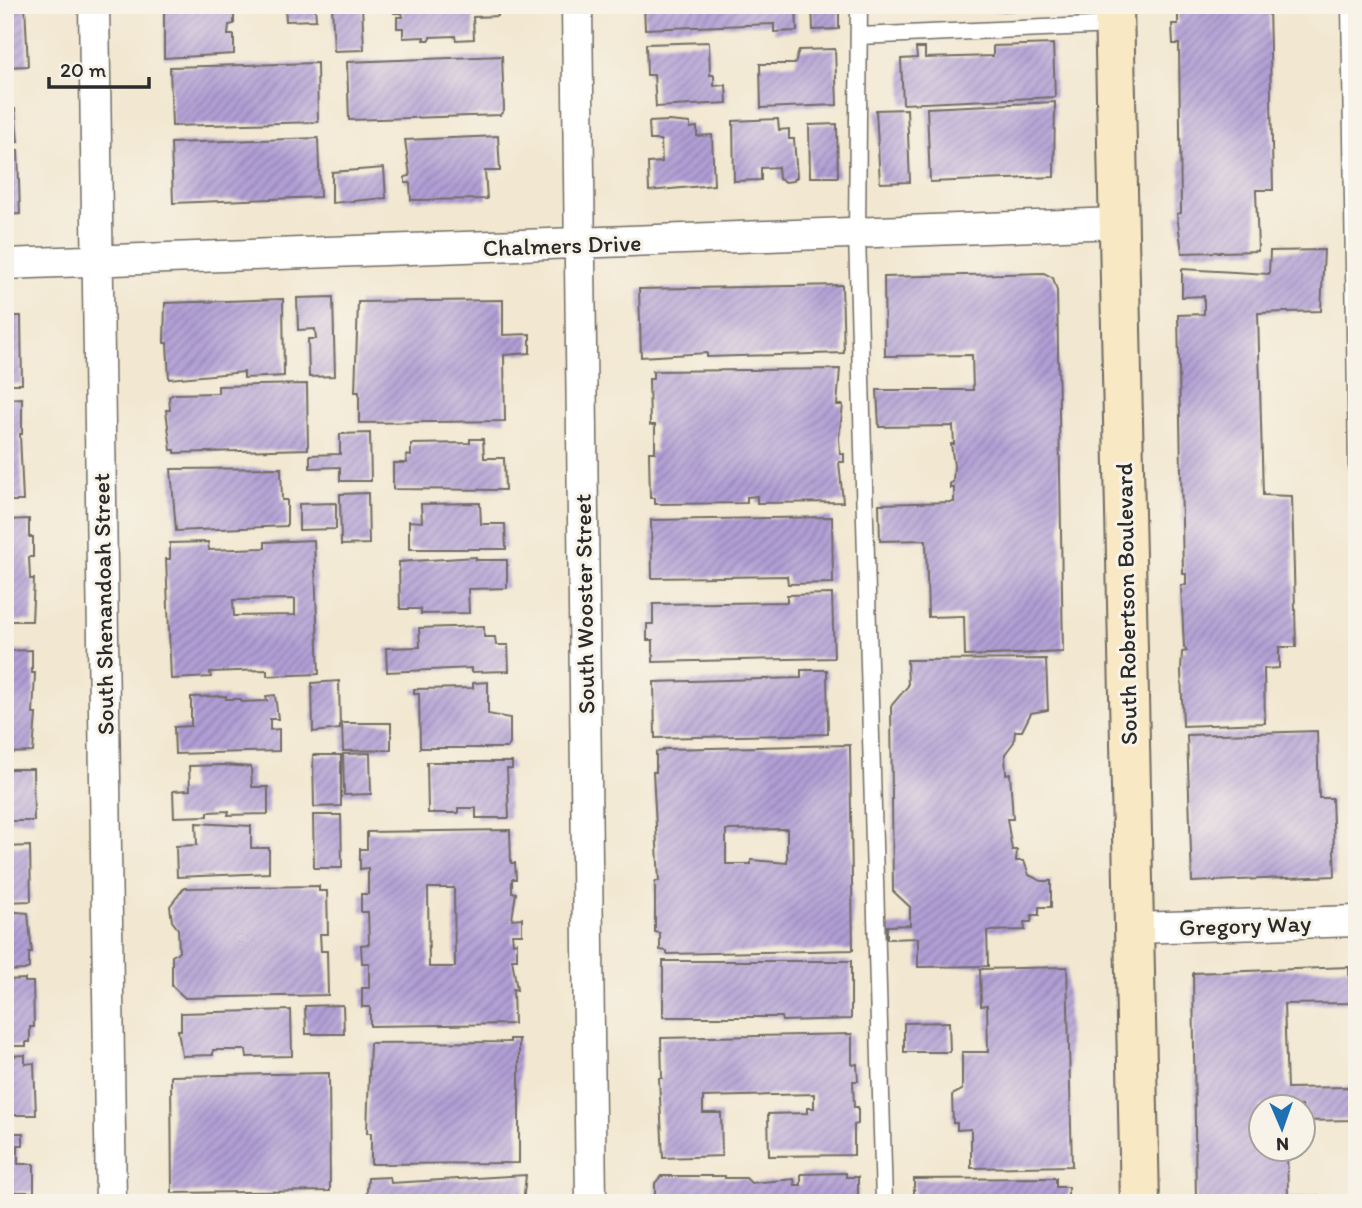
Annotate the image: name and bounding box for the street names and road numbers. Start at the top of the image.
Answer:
street label: Chalmers Drive [482,228,642,262]
street label: South Robertson Boulevard [1109,463,1143,745]
street label: South Shenandoah Street [86,473,120,735]
street label: South Wooster Street [568,494,600,714]
street label: Gregory Way [1178,908,1312,942]

